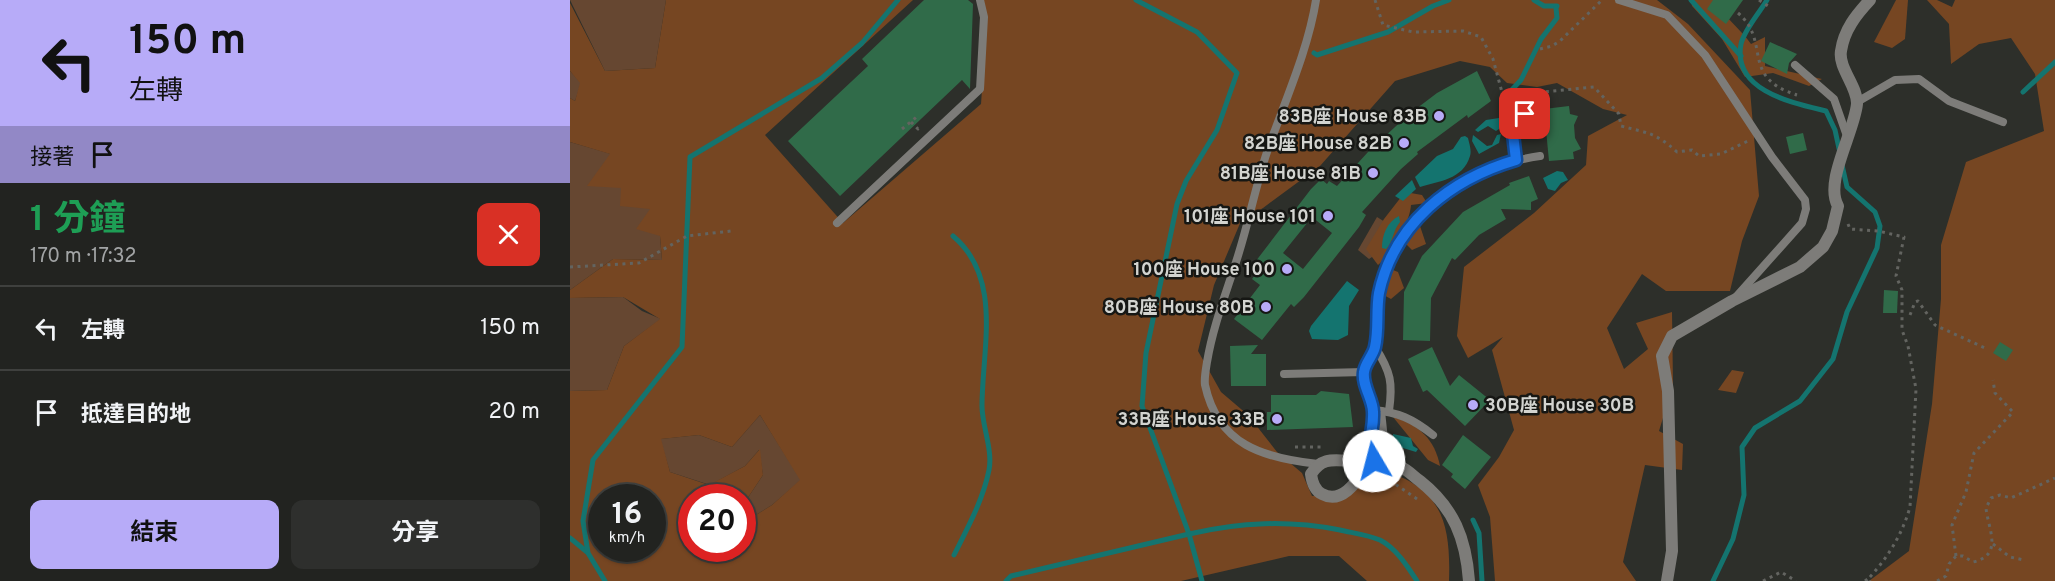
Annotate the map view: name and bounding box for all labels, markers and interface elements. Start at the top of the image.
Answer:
text: 150 m [129,16,246,69]
icon: left [30,24,108,102]
text: 左轉 [129,75,183,109]
pin [1499,88,1550,139]
icon: arrive [1508,97,1541,130]
place label: 83B座 House 83B [1279,106,1427,129]
marker: 83B座 House 83B [1432,109,1446,123]
place label: 82B座 House 82B [1244,133,1392,156]
marker: 82B座 House 82B [1397,136,1411,150]
icon: arrive [86,138,119,171]
text: 接著 [30,145,74,172]
place label: 81B座 House 81B [1220,163,1361,186]
marker: 81B座 House 81B [1366,166,1380,180]
text: 1 分鐘 [30,198,125,244]
button: close [477,203,540,266]
place label: 101座 House 101 [1184,206,1316,229]
marker: 101座 House 101 [1321,209,1335,223]
text: 170 m · 17:32 [30,244,137,270]
place label: 100座 House 100 [1134,259,1275,282]
marker: 100座 House 100 [1280,262,1294,276]
place label: 80B座 House 80B [1104,297,1254,320]
marker: 80B座 House 80B [1259,300,1273,314]
icon: left [30,312,63,345]
text: 150 m [480,315,540,342]
text: 左轉 [81,318,125,345]
place label: 30B座 House 30B [1485,395,1634,418]
icon: arrive [30,396,63,429]
marker: 30B座 House 30B [1466,398,1480,412]
text: 20 m [489,399,540,426]
text: 抵達目的地 [81,402,191,429]
place label: 33B座 House 33B [1118,409,1265,432]
marker: 33B座 House 33B [1270,412,1284,426]
position arrow [1342,429,1406,493]
speed limit sign: 20 [678,484,756,562]
text: 16 [612,497,642,534]
button: 結束 [30,500,279,569]
button: 分享 [291,500,540,569]
text: km/h [609,529,645,548]

